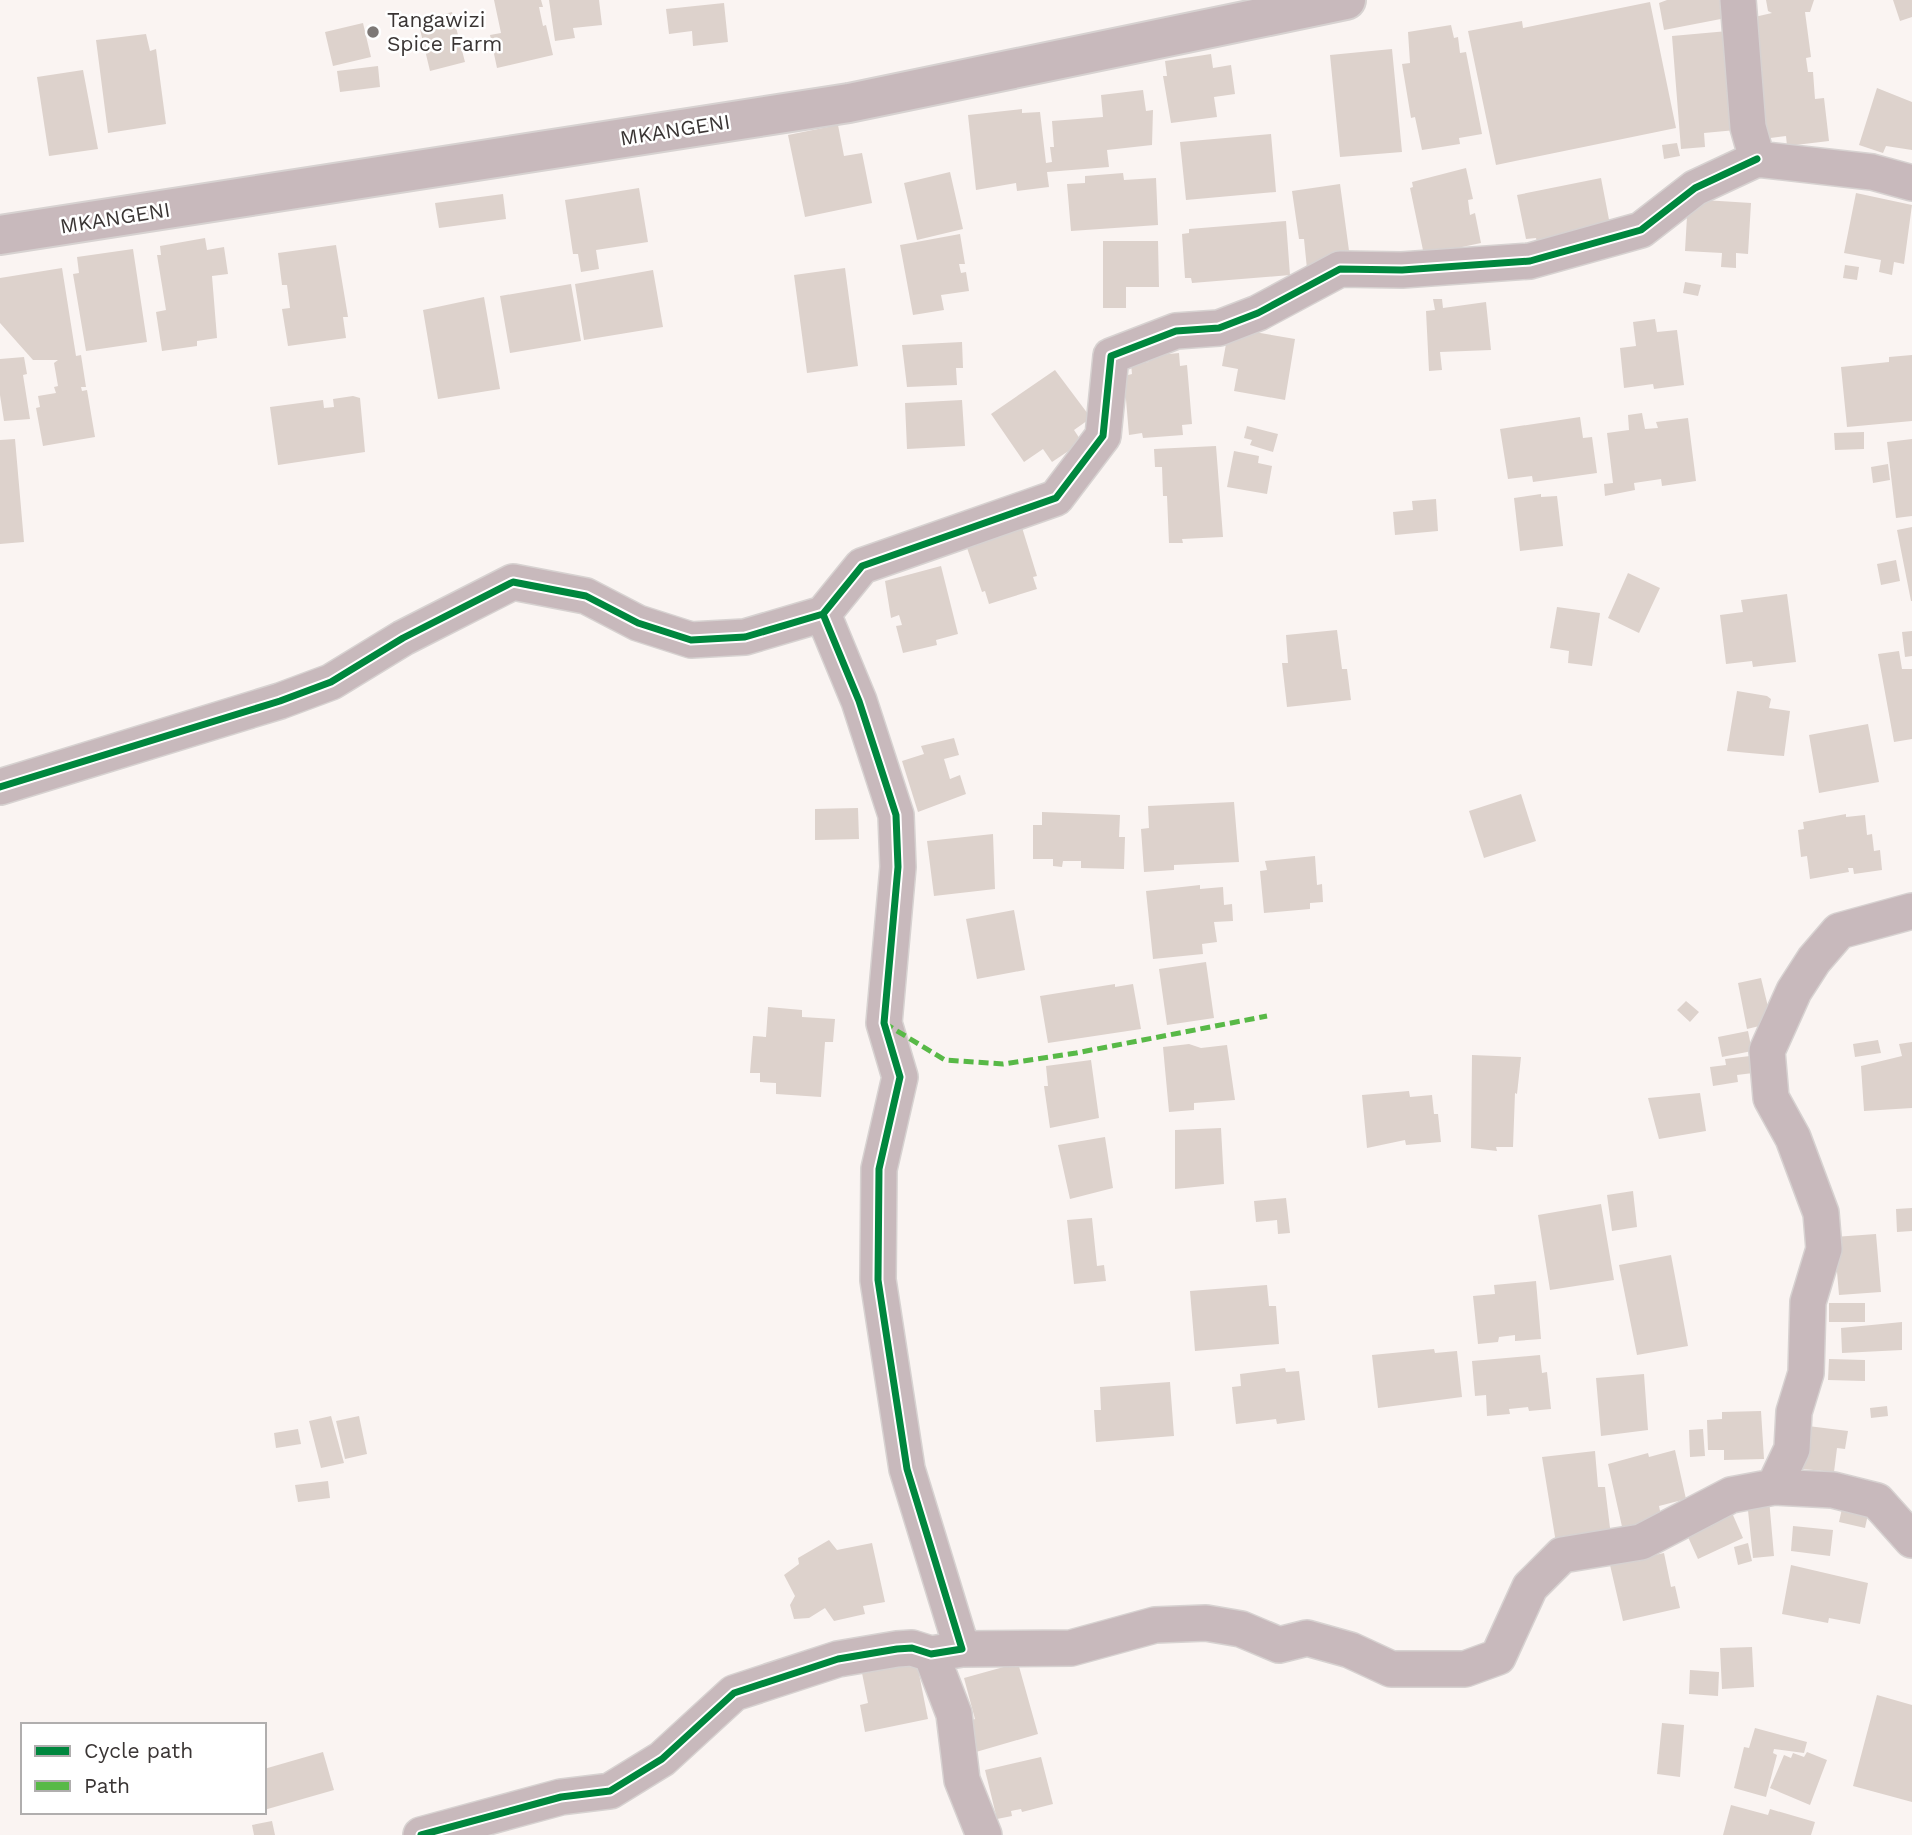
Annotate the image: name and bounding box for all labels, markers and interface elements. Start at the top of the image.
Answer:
place label: Tangawizi Spice Farm [387,7,502,56]
marker: Tangawizi Spice Farm [365,24,381,40]
street label: MKANGENI [618,108,732,151]
street label: MKANGENI [58,196,172,239]
legend [21,1723,266,1814]
text: Cycle path [84,1738,193,1763]
text: Path [84,1773,130,1798]

